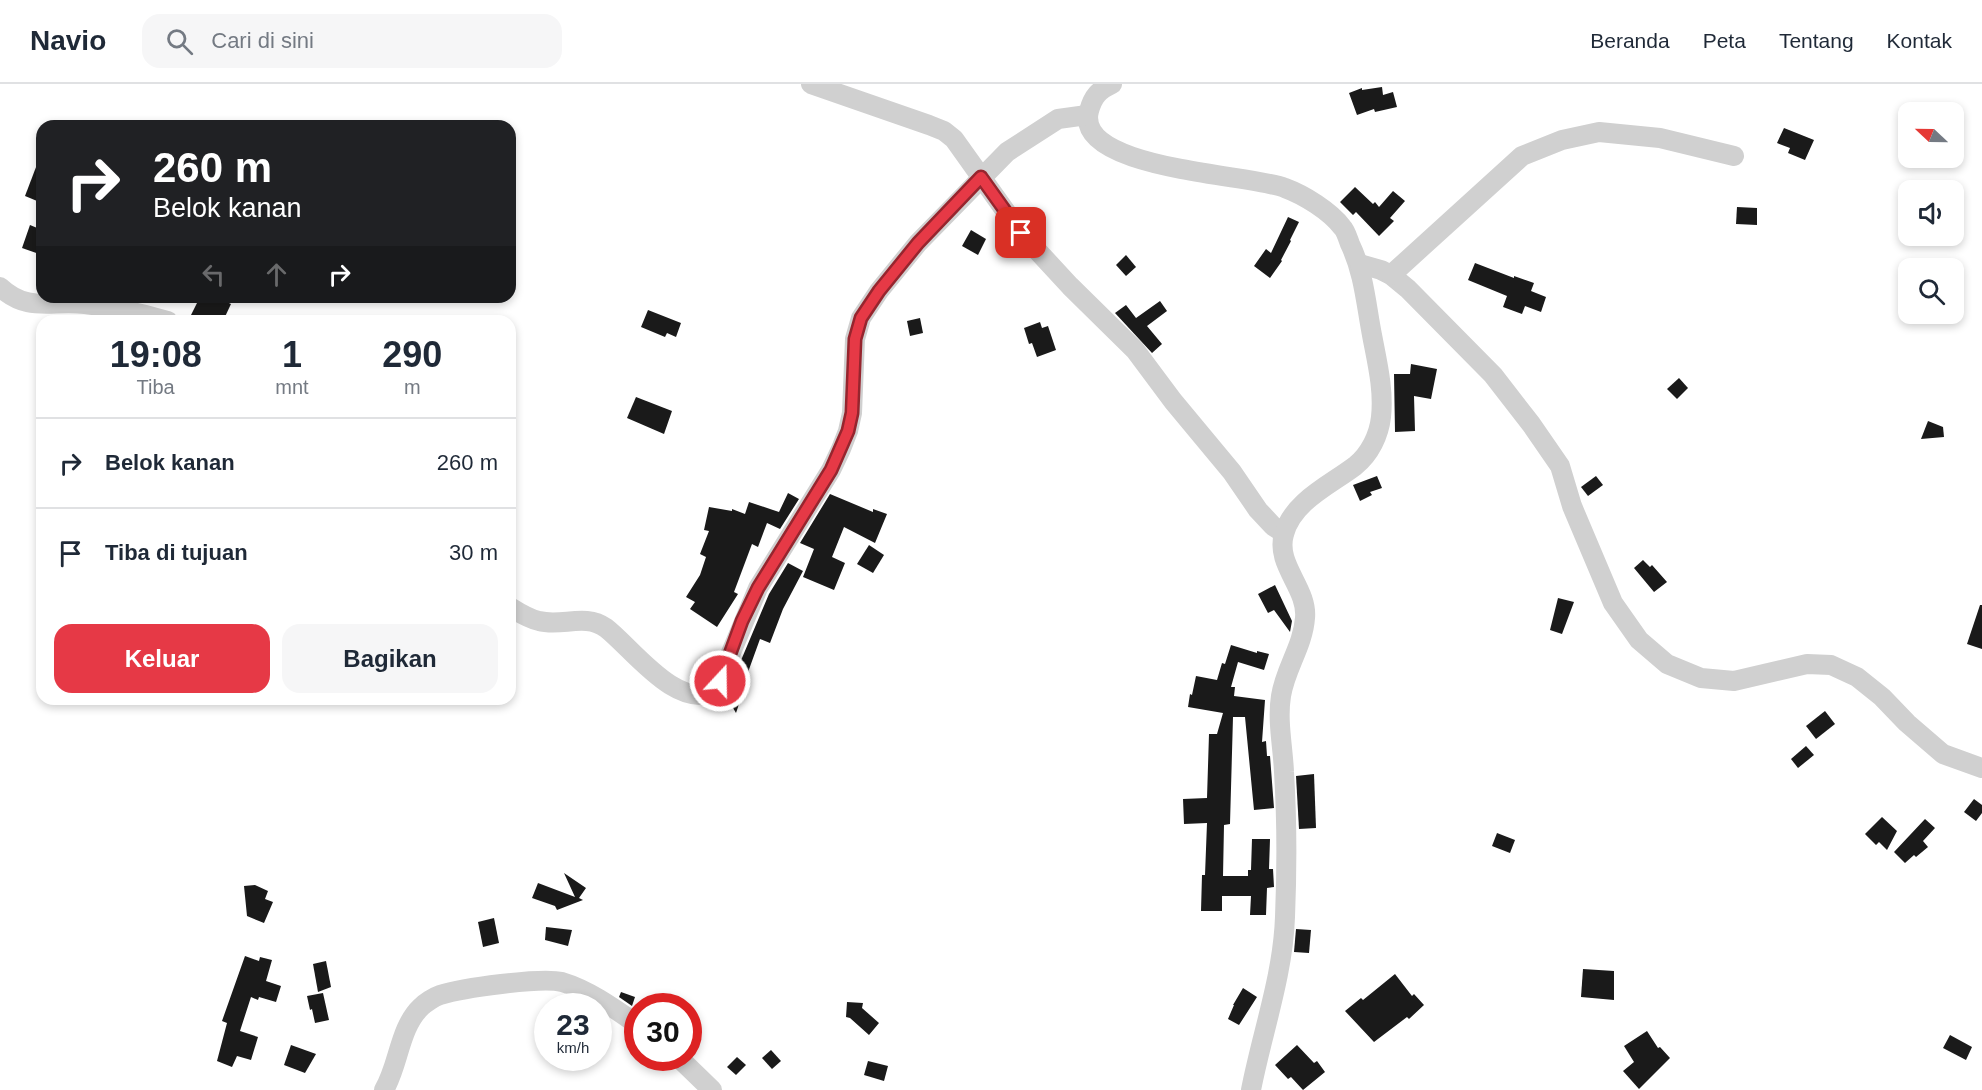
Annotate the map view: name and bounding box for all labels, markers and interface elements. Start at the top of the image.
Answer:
search box [142,14,562,68]
text: Navio [30,25,106,56]
icon: search [163,25,196,58]
text: Cari di sini [211,28,314,53]
text: Beranda [1590,29,1670,52]
text: Peta [1703,29,1746,52]
text: Tentang [1779,29,1854,52]
text: Kontak [1887,29,1952,52]
north arrow [1898,102,1964,168]
map controls [1898,102,1964,324]
icon: right [54,144,132,222]
text: 260 m [153,144,272,191]
button: sound [1898,180,1964,246]
text: Belok kanan [153,193,302,223]
pin [995,207,1046,258]
icon: arrive [1004,216,1037,249]
icon: left [197,258,230,291]
icon: ahead [260,258,293,291]
icon: right [323,258,356,291]
button: search [1898,258,1964,324]
text: 19:08 [110,334,202,375]
text: 1 [282,334,302,375]
text: 290 [382,334,442,375]
text: Tiba [137,376,175,398]
text: mnt [275,376,309,398]
text: m [404,376,421,398]
icon: right [54,447,87,480]
text: Belok kanan [105,450,235,475]
text: 260 m [437,450,498,475]
icon: arrive [54,537,87,570]
text: Tiba di tujuan [105,540,248,565]
text: 30 m [449,540,498,565]
button: Keluar [54,624,270,693]
button: Bagikan [282,624,498,693]
position arrow [688,649,752,713]
speed limit sign: 30 [624,993,702,1071]
text: 23 [556,1008,590,1041]
text: km/h [557,1039,589,1056]

